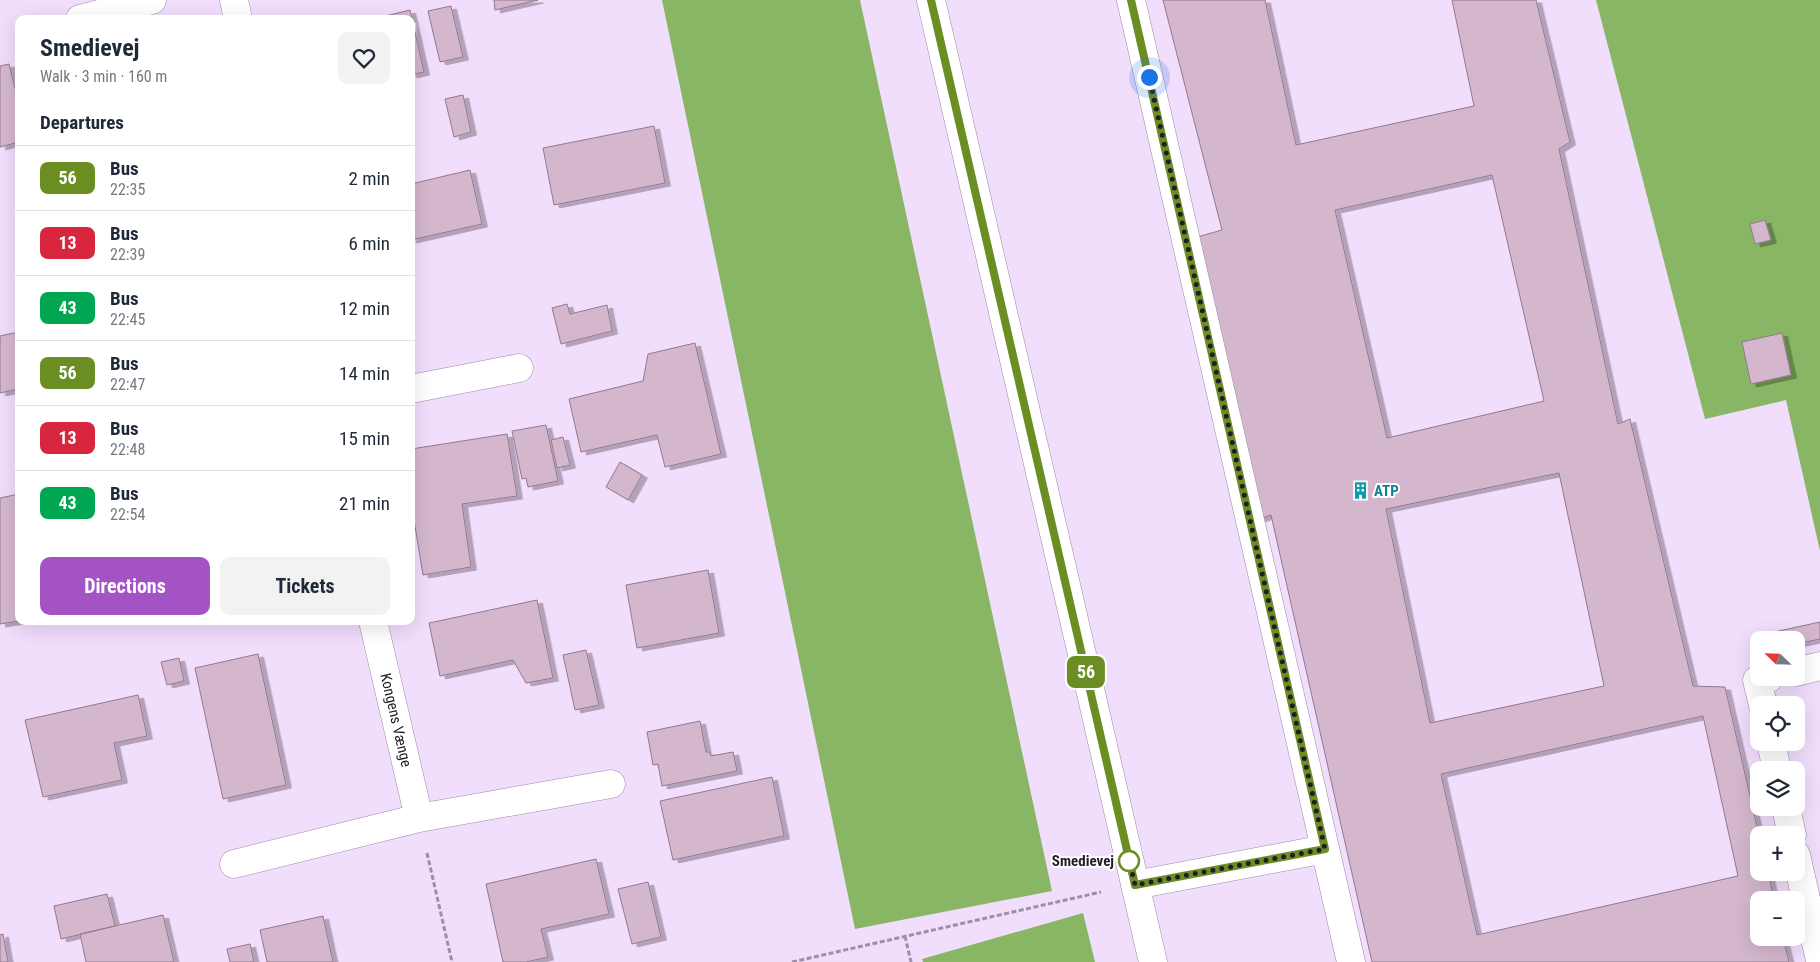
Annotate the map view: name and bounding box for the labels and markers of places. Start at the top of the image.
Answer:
building icon: ATP [1350,481,1370,501]
place label: ATP [1374,482,1399,500]
marker: Smedievej [1118,850,1140,872]
place label: Smedievej [1052,852,1114,870]

